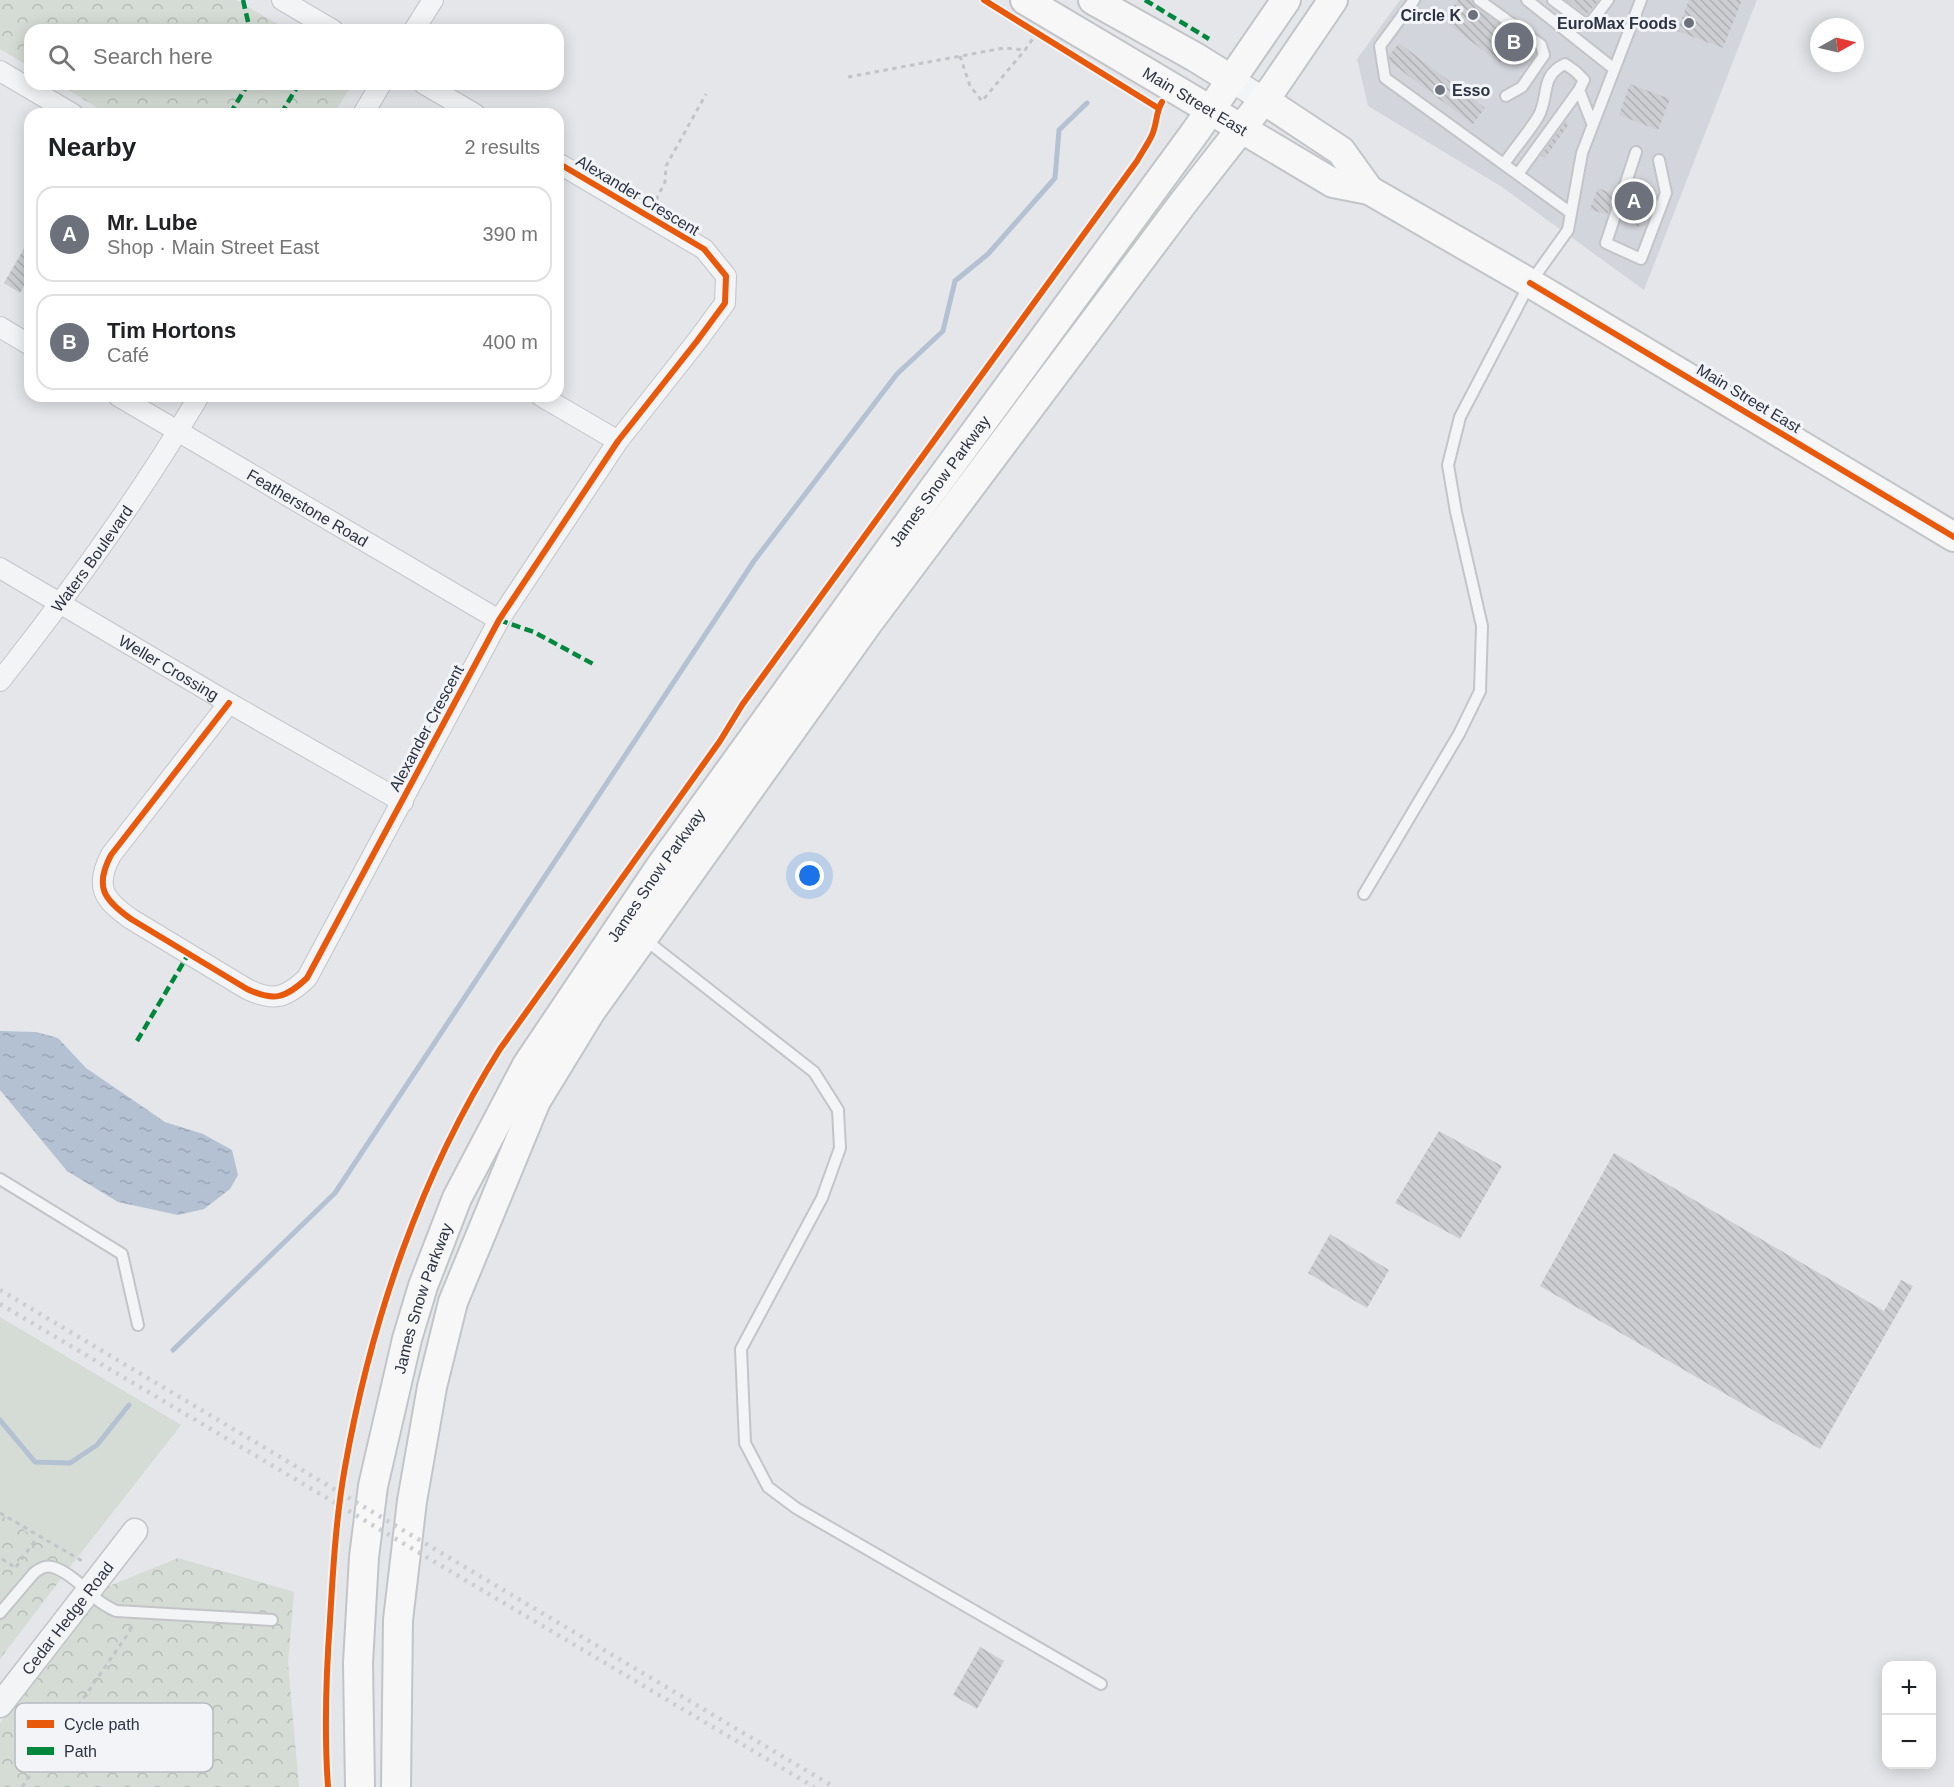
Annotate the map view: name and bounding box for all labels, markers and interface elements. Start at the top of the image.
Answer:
place label: Circle K [1401,7,1461,24]
marker: Circle K [1466,8,1480,22]
place label: EuroMax Foods [1557,15,1677,32]
marker: EuroMax Foods [1682,16,1696,30]
north arrow [1810,18,1864,72]
pin: B [1494,20,1534,64]
search box [24,24,564,90]
icon: search [45,41,78,74]
text: Search here [93,44,213,69]
street label: Main Street East [1140,64,1251,139]
place label: Esso [1452,82,1490,99]
marker: Esso [1433,83,1447,97]
text: Nearby [48,132,136,162]
text: 2 results [464,136,540,158]
street label: Alexander Crescent [573,152,703,239]
pin: A [1614,178,1654,224]
text: Mr. Lube [107,210,197,235]
text: A [62,223,77,245]
text: 390 m [482,223,538,245]
text: Shop · Main Street East [107,236,319,258]
text: Tim Hortons [107,318,236,343]
text: B [62,331,77,353]
text: 400 m [482,331,538,353]
text: Café [107,344,149,366]
street label: Main Street East [1694,361,1804,436]
street label: James Snow Parkway [887,412,993,550]
street label: Featherstone Road [244,466,371,550]
street label: Waters Boulevard [48,503,136,615]
street label: Weller Crossing [116,632,221,704]
street label: Alexander Crescent [386,662,467,794]
street label: James Snow Parkway [604,806,708,945]
your location [795,861,824,890]
street label: James Snow Parkway [391,1221,455,1375]
street label: Cedar Hedge Road [19,1559,117,1678]
map controls [1882,1661,1936,1769]
button: + [1882,1661,1936,1715]
legend [15,1703,213,1772]
button: − [1882,1715,1936,1769]
text: Cycle path [64,1716,140,1733]
text: Path [64,1743,97,1760]

